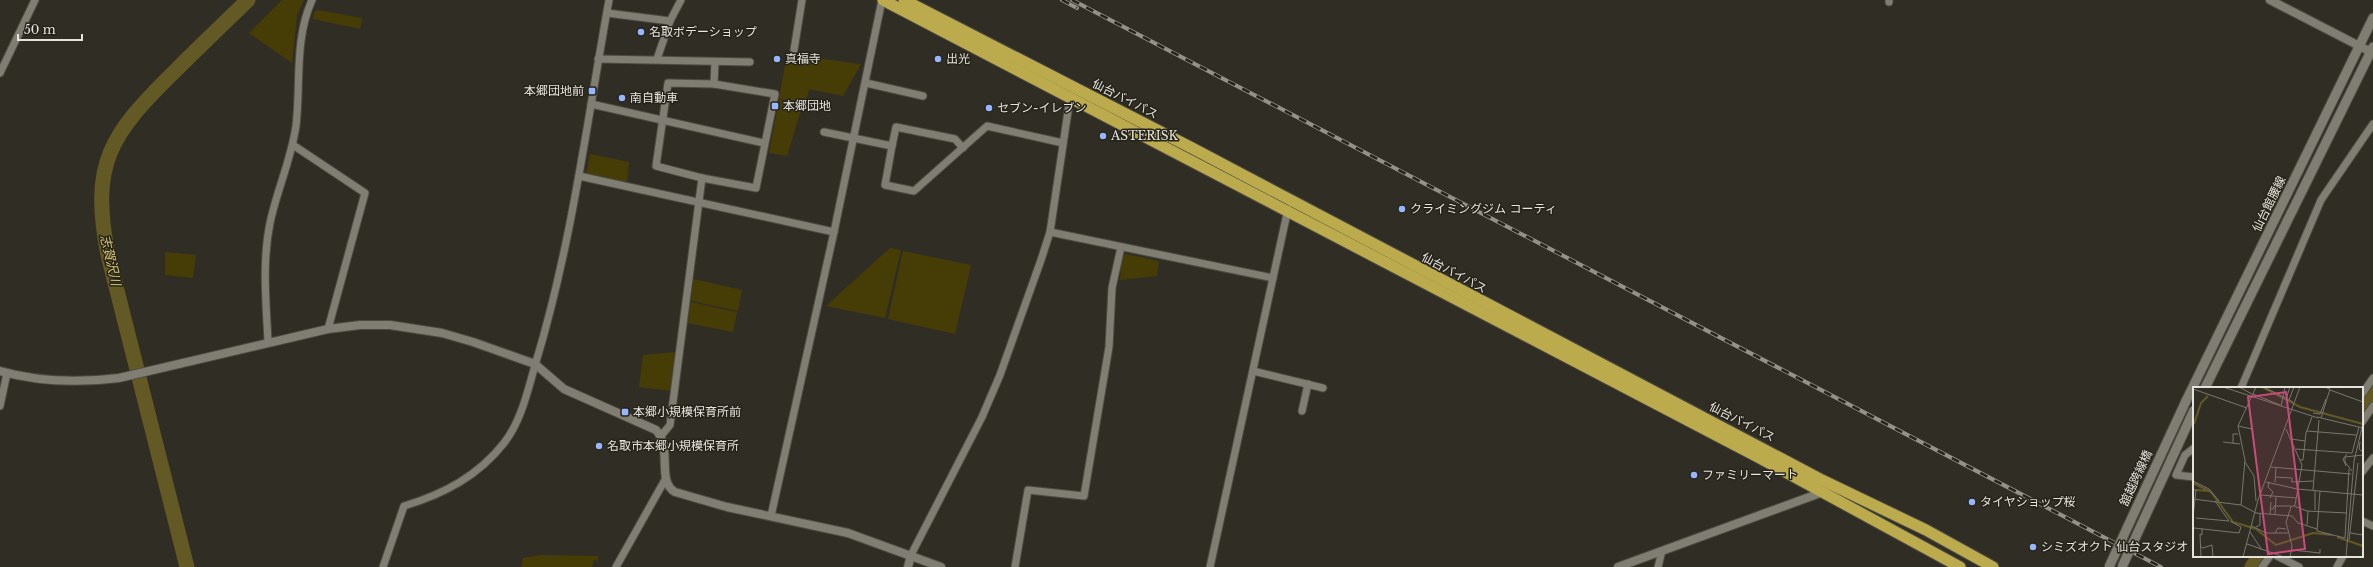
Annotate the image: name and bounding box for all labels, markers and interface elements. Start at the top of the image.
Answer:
scale bar [18,16,82,42]
text: 50 m [24,22,56,37]
place label: 名取ボデーショップ [649,24,757,39]
marker: 名取ボデーショップ [636,27,646,37]
place label: 真福寺 [785,51,821,66]
place label: 出光 [946,51,970,66]
marker: 真福寺 [772,54,782,64]
marker: 出光 [933,54,943,64]
street label: 仙台バイパス [1090,76,1161,122]
place label: 本郷団地前 [524,83,584,98]
marker: 本郷団地前 [587,86,597,96]
place label: 南自動車 [630,90,678,105]
marker: 南自動車 [617,93,627,103]
place label: 本郷団地 [783,98,831,113]
place label: セブン-イレブン [997,100,1087,115]
marker: 本郷団地 [770,101,780,111]
marker: セブン-イレブン [984,103,994,113]
place label: ASTERISK [1110,128,1178,143]
marker: ASTERISK [1098,131,1108,141]
street label: 仙台館腰線 [2249,174,2288,234]
place label: クライミングジム コーティ [1410,201,1557,216]
marker: クライミングジム コーティ [1397,204,1407,214]
water label: 志賀沢川 [96,233,125,289]
street label: 仙台バイパス [1419,249,1489,296]
inset map [2193,387,2363,557]
street label: 仙台バイパス [1707,399,1778,445]
place label: 本郷小規模保育所前 [633,404,741,419]
marker: 本郷小規模保育所前 [620,407,630,417]
place label: 名取市本郷小規模保育所 [607,438,739,453]
marker: 名取市本郷小規模保育所 [594,441,604,451]
street label: 舘越跨線橋 [2116,447,2155,508]
place label: ファミリーマート [1702,467,1798,482]
marker: ファミリーマート [1689,470,1699,480]
place label: タイヤショップ桜 [1980,494,2076,509]
marker: タイヤショップ桜 [1967,497,1977,507]
place label: シミズオクト 仙台スタジオ [2041,539,2188,554]
marker: シミズオクト 仙台スタジオ [2028,542,2038,552]

